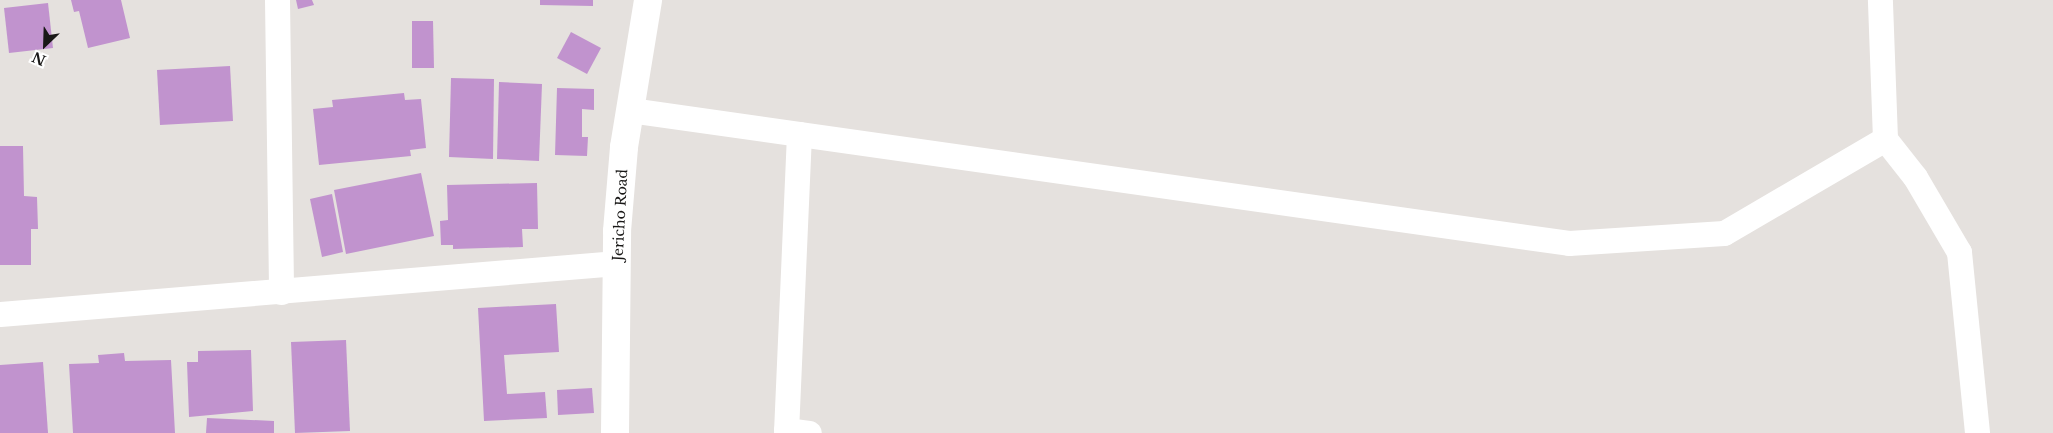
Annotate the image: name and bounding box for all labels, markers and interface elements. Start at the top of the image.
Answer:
north arrow [20,20,70,70]
text: N [29,48,49,70]
street label: Jericho Road [609,169,631,261]

